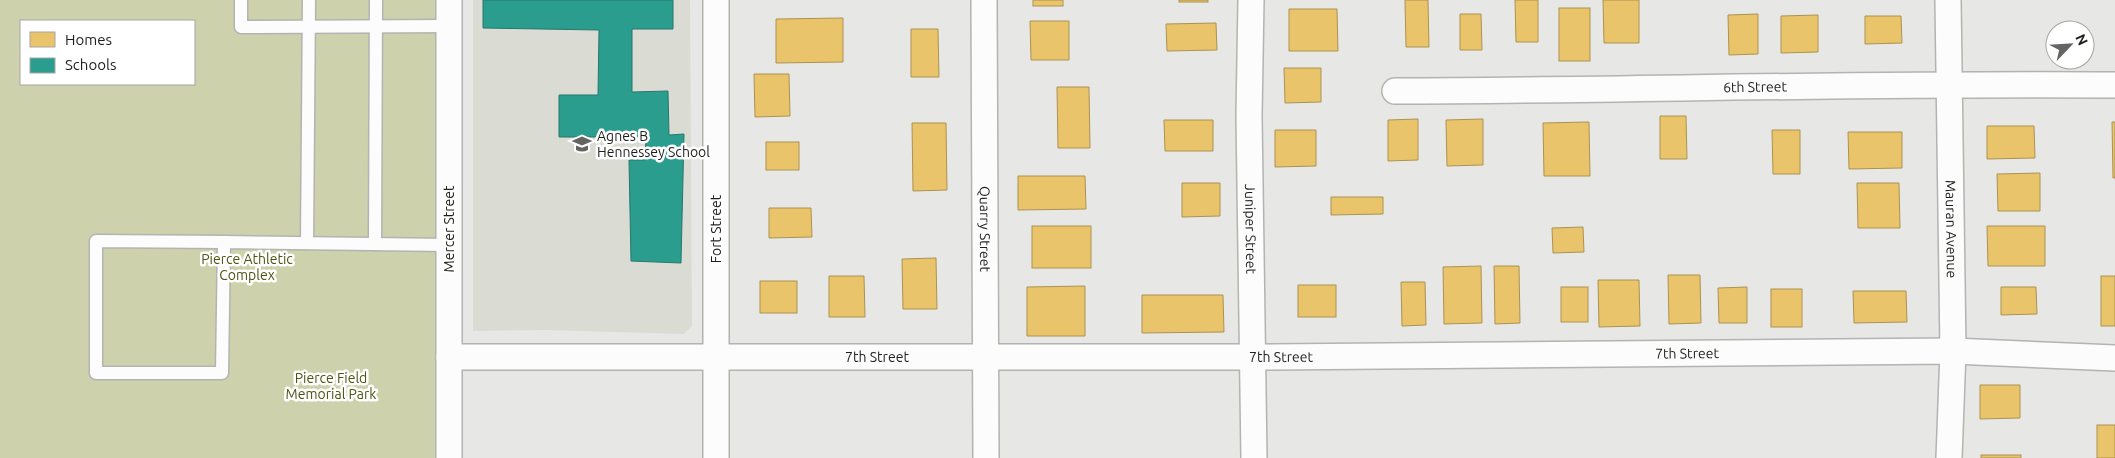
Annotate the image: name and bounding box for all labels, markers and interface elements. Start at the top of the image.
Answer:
legend [20,20,195,85]
north arrow [2045,20,2095,70]
text: Homes [65,31,112,48]
text: N [2072,31,2091,48]
text: Schools [65,56,116,73]
street label: 6th Street [1723,78,1787,95]
place label: Agnes B Hennessey School [597,128,710,160]
school or university icon: Agnes B Hennessey School [571,133,593,155]
street label: Mauran Avenue [1943,180,1960,278]
street label: Juniper Street [1242,184,1259,275]
street label: Mercer Street [441,185,457,272]
street label: Quarry Street [977,186,993,273]
street label: Fort Street [708,194,724,263]
park label: Pierce Athletic Complex [201,251,293,283]
street label: 7th Street [1655,345,1719,362]
street label: 7th Street [845,349,909,365]
street label: 7th Street [1249,349,1313,365]
park label: Pierce Field Memorial Park [286,370,376,402]

